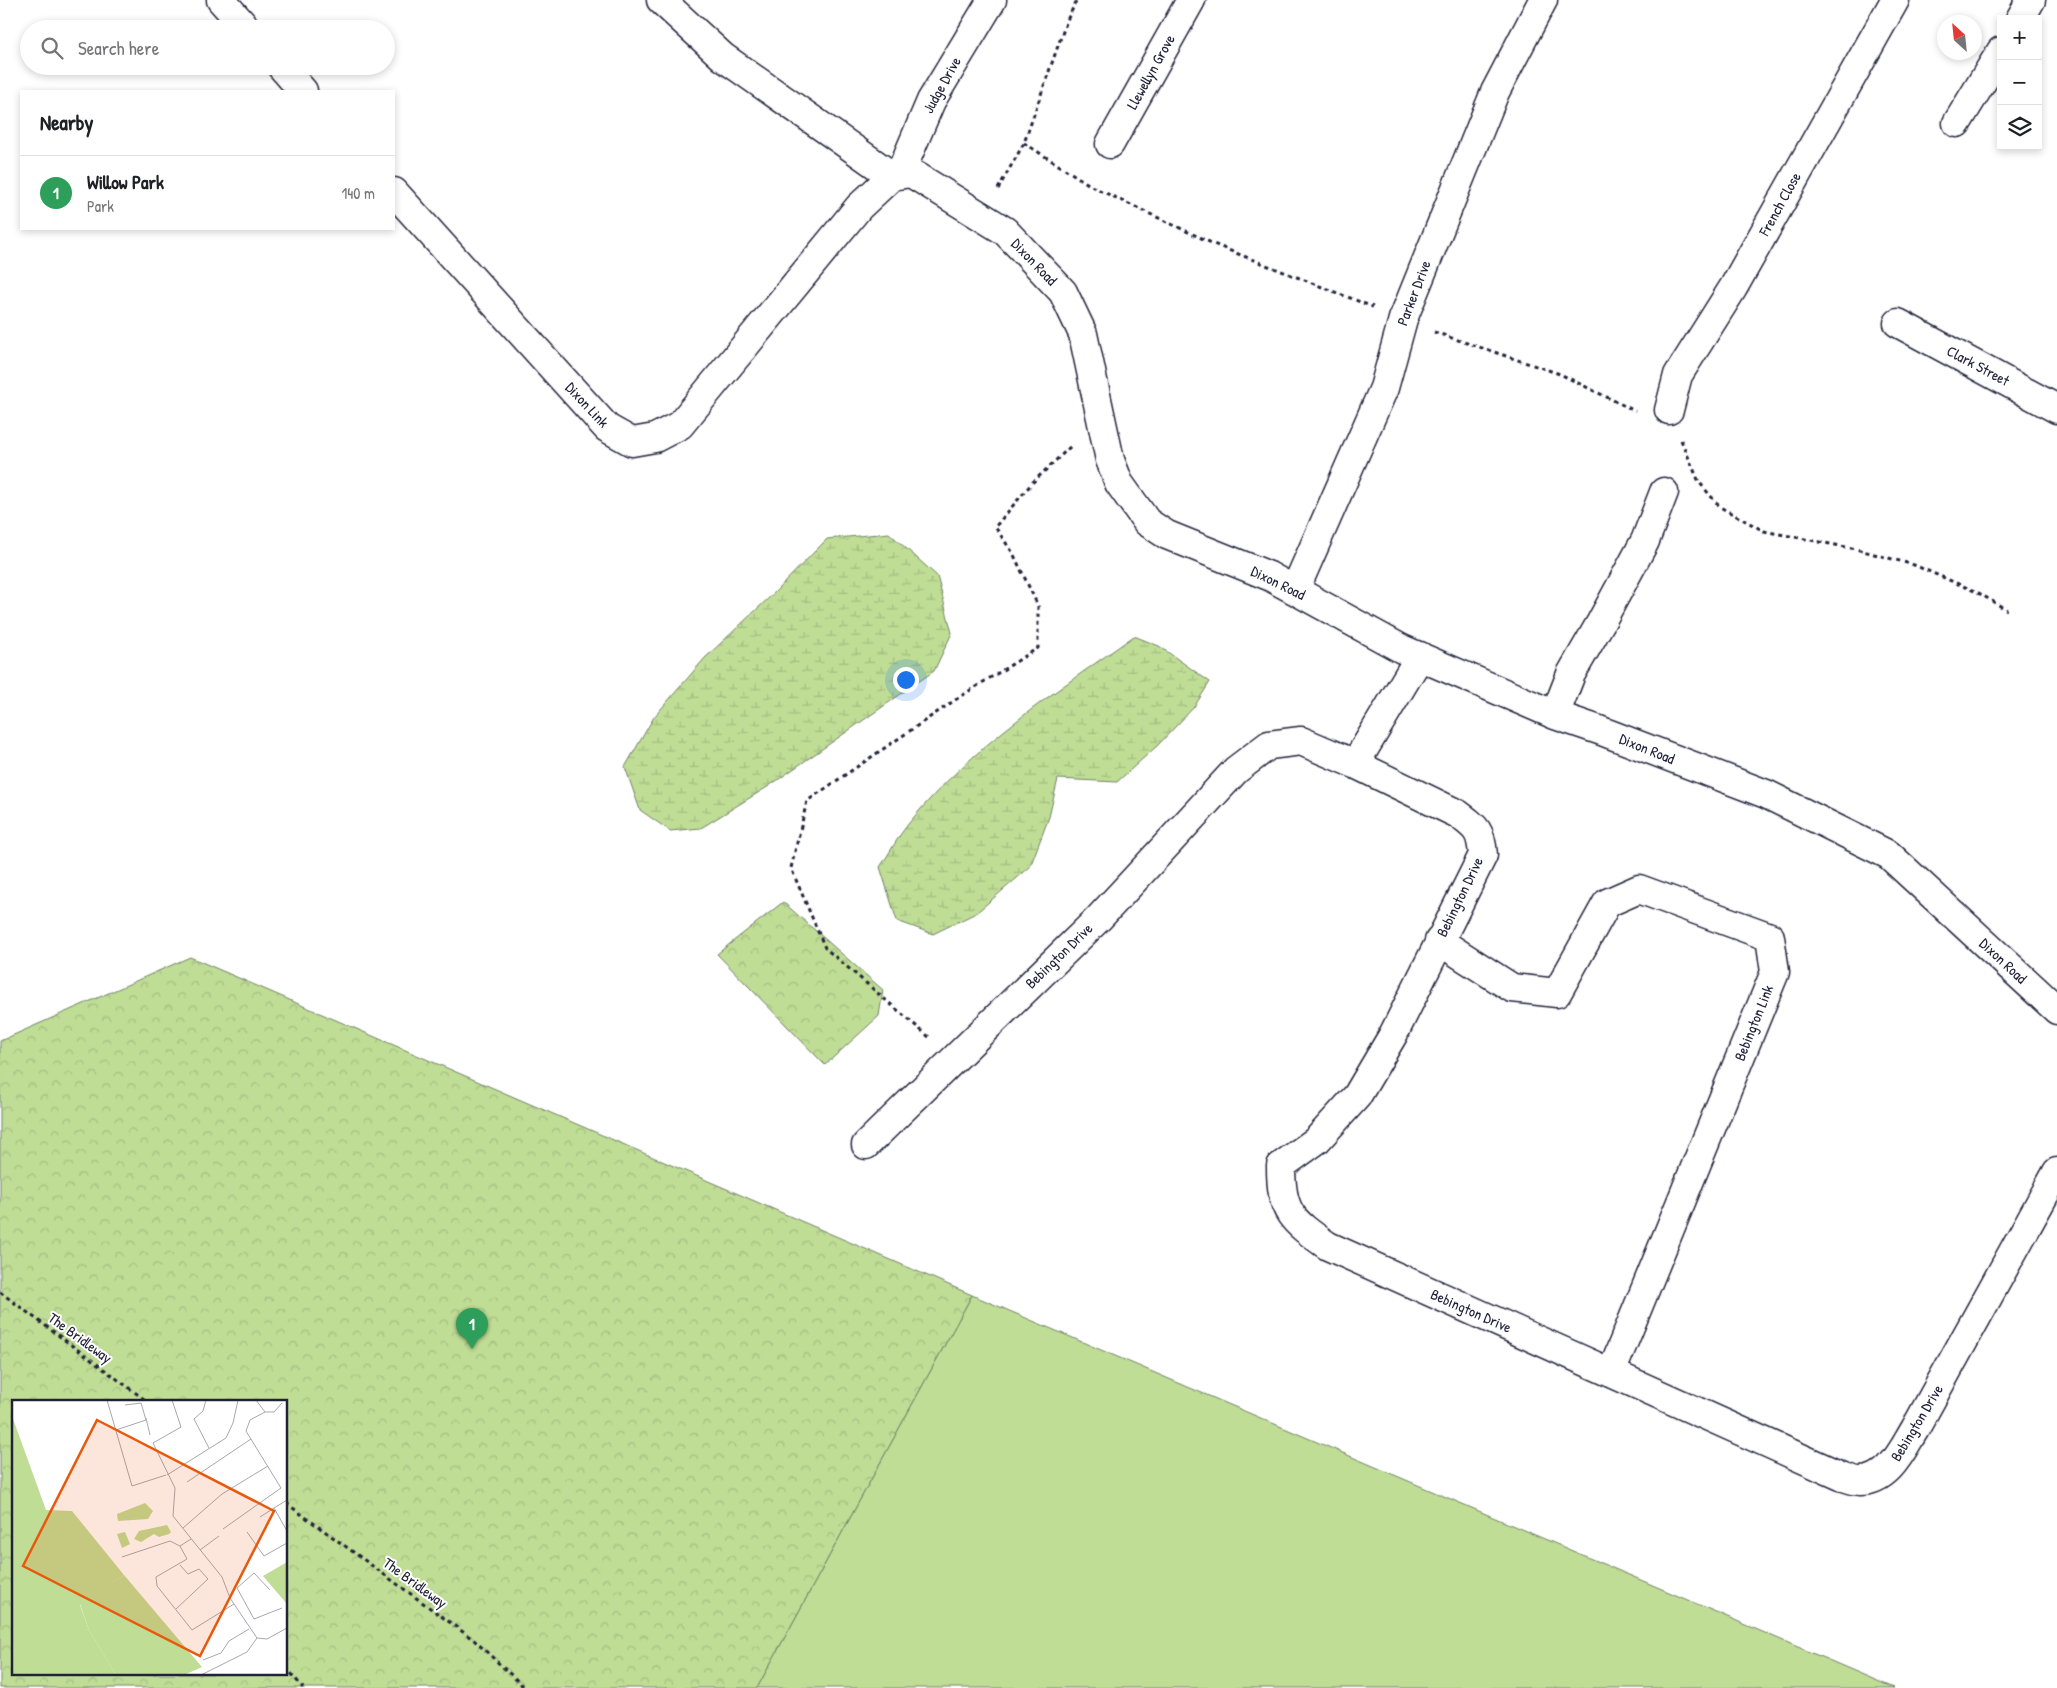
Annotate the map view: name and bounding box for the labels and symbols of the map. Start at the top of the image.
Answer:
north arrow [1937,15,1982,60]
street label: Llewellyn Grove [1121,31,1180,113]
street label: Judge Drive [917,53,966,117]
street label: French Close [1753,168,1806,240]
street label: Dixon Road [1007,233,1062,290]
street label: Parker Drive [1391,257,1436,329]
street label: Clark Street [1943,340,2014,391]
street label: Dixon Link [561,377,614,432]
street label: Dixon Road [1248,560,1309,605]
your location [893,667,919,693]
street label: Dixon Road [1616,728,1678,769]
street label: Bebington Drive [1431,853,1488,940]
street label: Bebington Drive [1020,918,1097,993]
street label: Dixon Road [1975,933,2032,988]
street label: Bebington Link [1729,982,1778,1064]
street label: Bebington Drive [1428,1283,1515,1338]
street label: The Bridleway [44,1307,117,1368]
pin: 1 [456,1308,488,1349]
street label: Bebington Drive [1885,1380,1948,1465]
inset map [12,1400,288,1676]
street label: The Bridleway [379,1552,452,1613]

